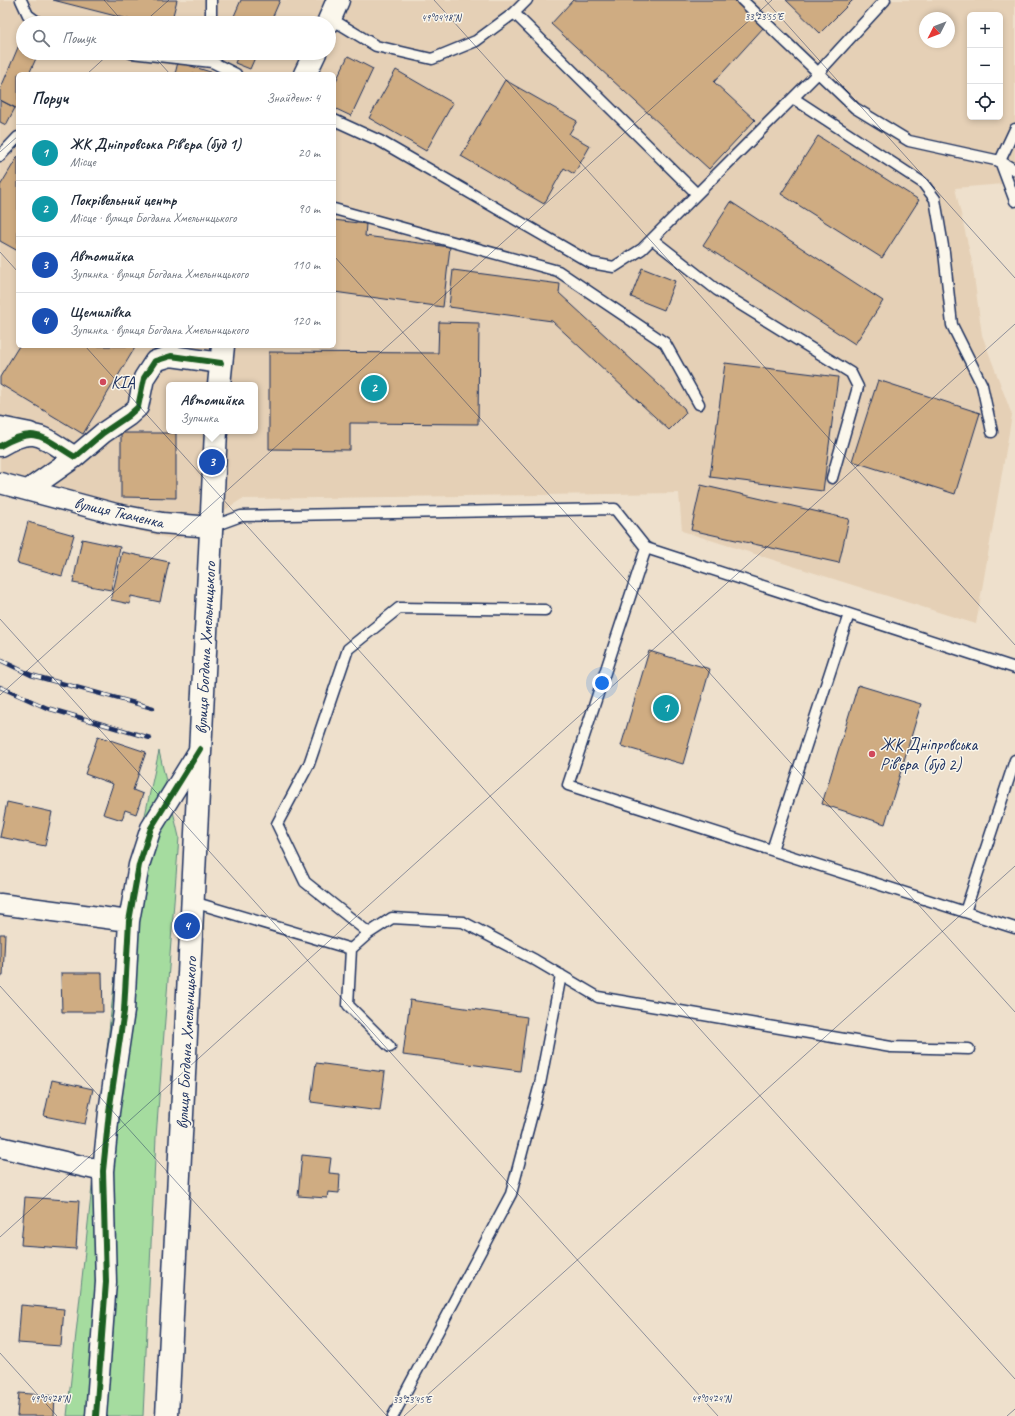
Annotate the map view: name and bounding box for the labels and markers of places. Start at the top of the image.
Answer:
place label: KIA [111,372,135,393]
pin: 2 [361,373,387,403]
marker: KIA [98,377,108,387]
pin: 3 [199,447,225,477]
pin: 1 [653,693,679,723]
place label: ЖК Дніпровська Рів'єра (буд 2) [880,734,979,775]
marker: ЖК Дніпровська Рів'єра (буд 2) [867,749,877,759]
pin: 4 [174,911,200,941]

